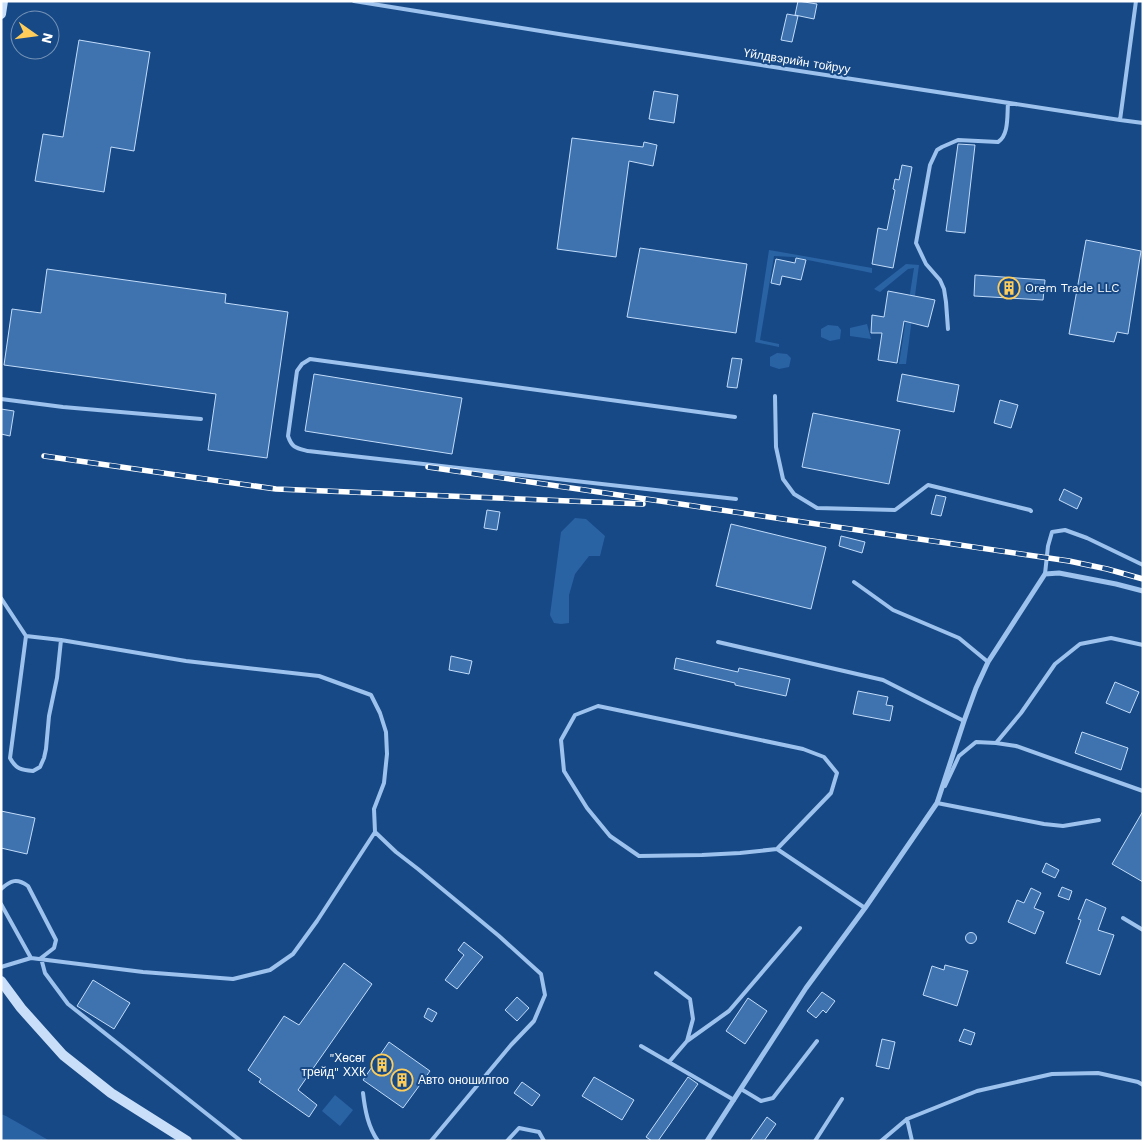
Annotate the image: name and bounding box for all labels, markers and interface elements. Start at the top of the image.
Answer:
north arrow [10,10,60,60]
text: N [39,31,57,45]
street label: Үйлдвэрийн тойруу [743,46,851,76]
building icon: Orem Trade LLC [997,276,1021,300]
place label: Orem Trade LLC [1025,281,1120,295]
place label: "Хөсөг трейд" ХХК [302,1051,367,1079]
building icon: "Хөсөг трейд" ХХК [370,1053,394,1077]
building icon: Авто оношилгоо [390,1068,414,1092]
place label: Авто оношилгоо [418,1073,509,1087]

